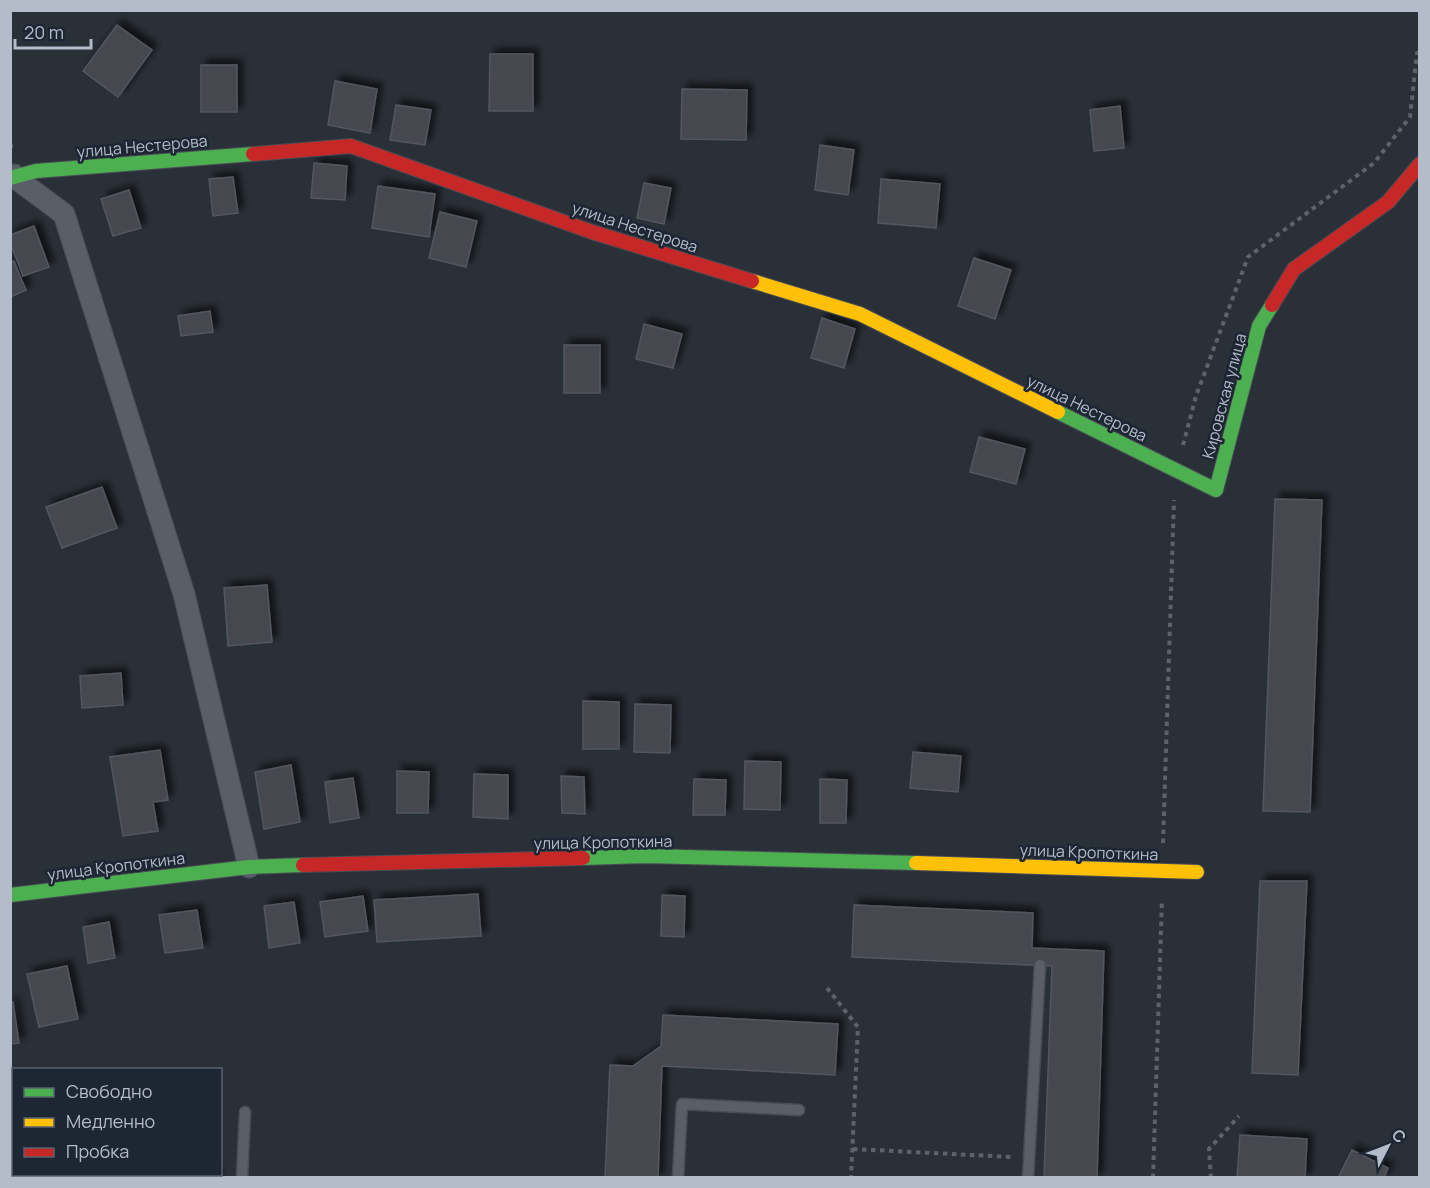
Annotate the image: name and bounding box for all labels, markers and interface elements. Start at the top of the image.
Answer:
scale bar [15,12,92,50]
text: 20 m [24,20,64,44]
street label: улица Нестерова [76,129,208,163]
street label: улица Нестерова [569,196,701,258]
street label: Кировская улица [1197,331,1251,461]
street label: улица Нестерова [1023,369,1151,447]
street label: улица Кропоткина [533,830,673,854]
street label: улица Кропоткина [1019,839,1159,865]
street label: улица Кропоткина [46,847,186,885]
legend [12,1068,222,1176]
text: Свободно [66,1079,152,1103]
text: Медленно [66,1109,155,1133]
north arrow [1358,1116,1418,1176]
text: С [1387,1124,1411,1148]
text: Пробка [66,1139,129,1163]

